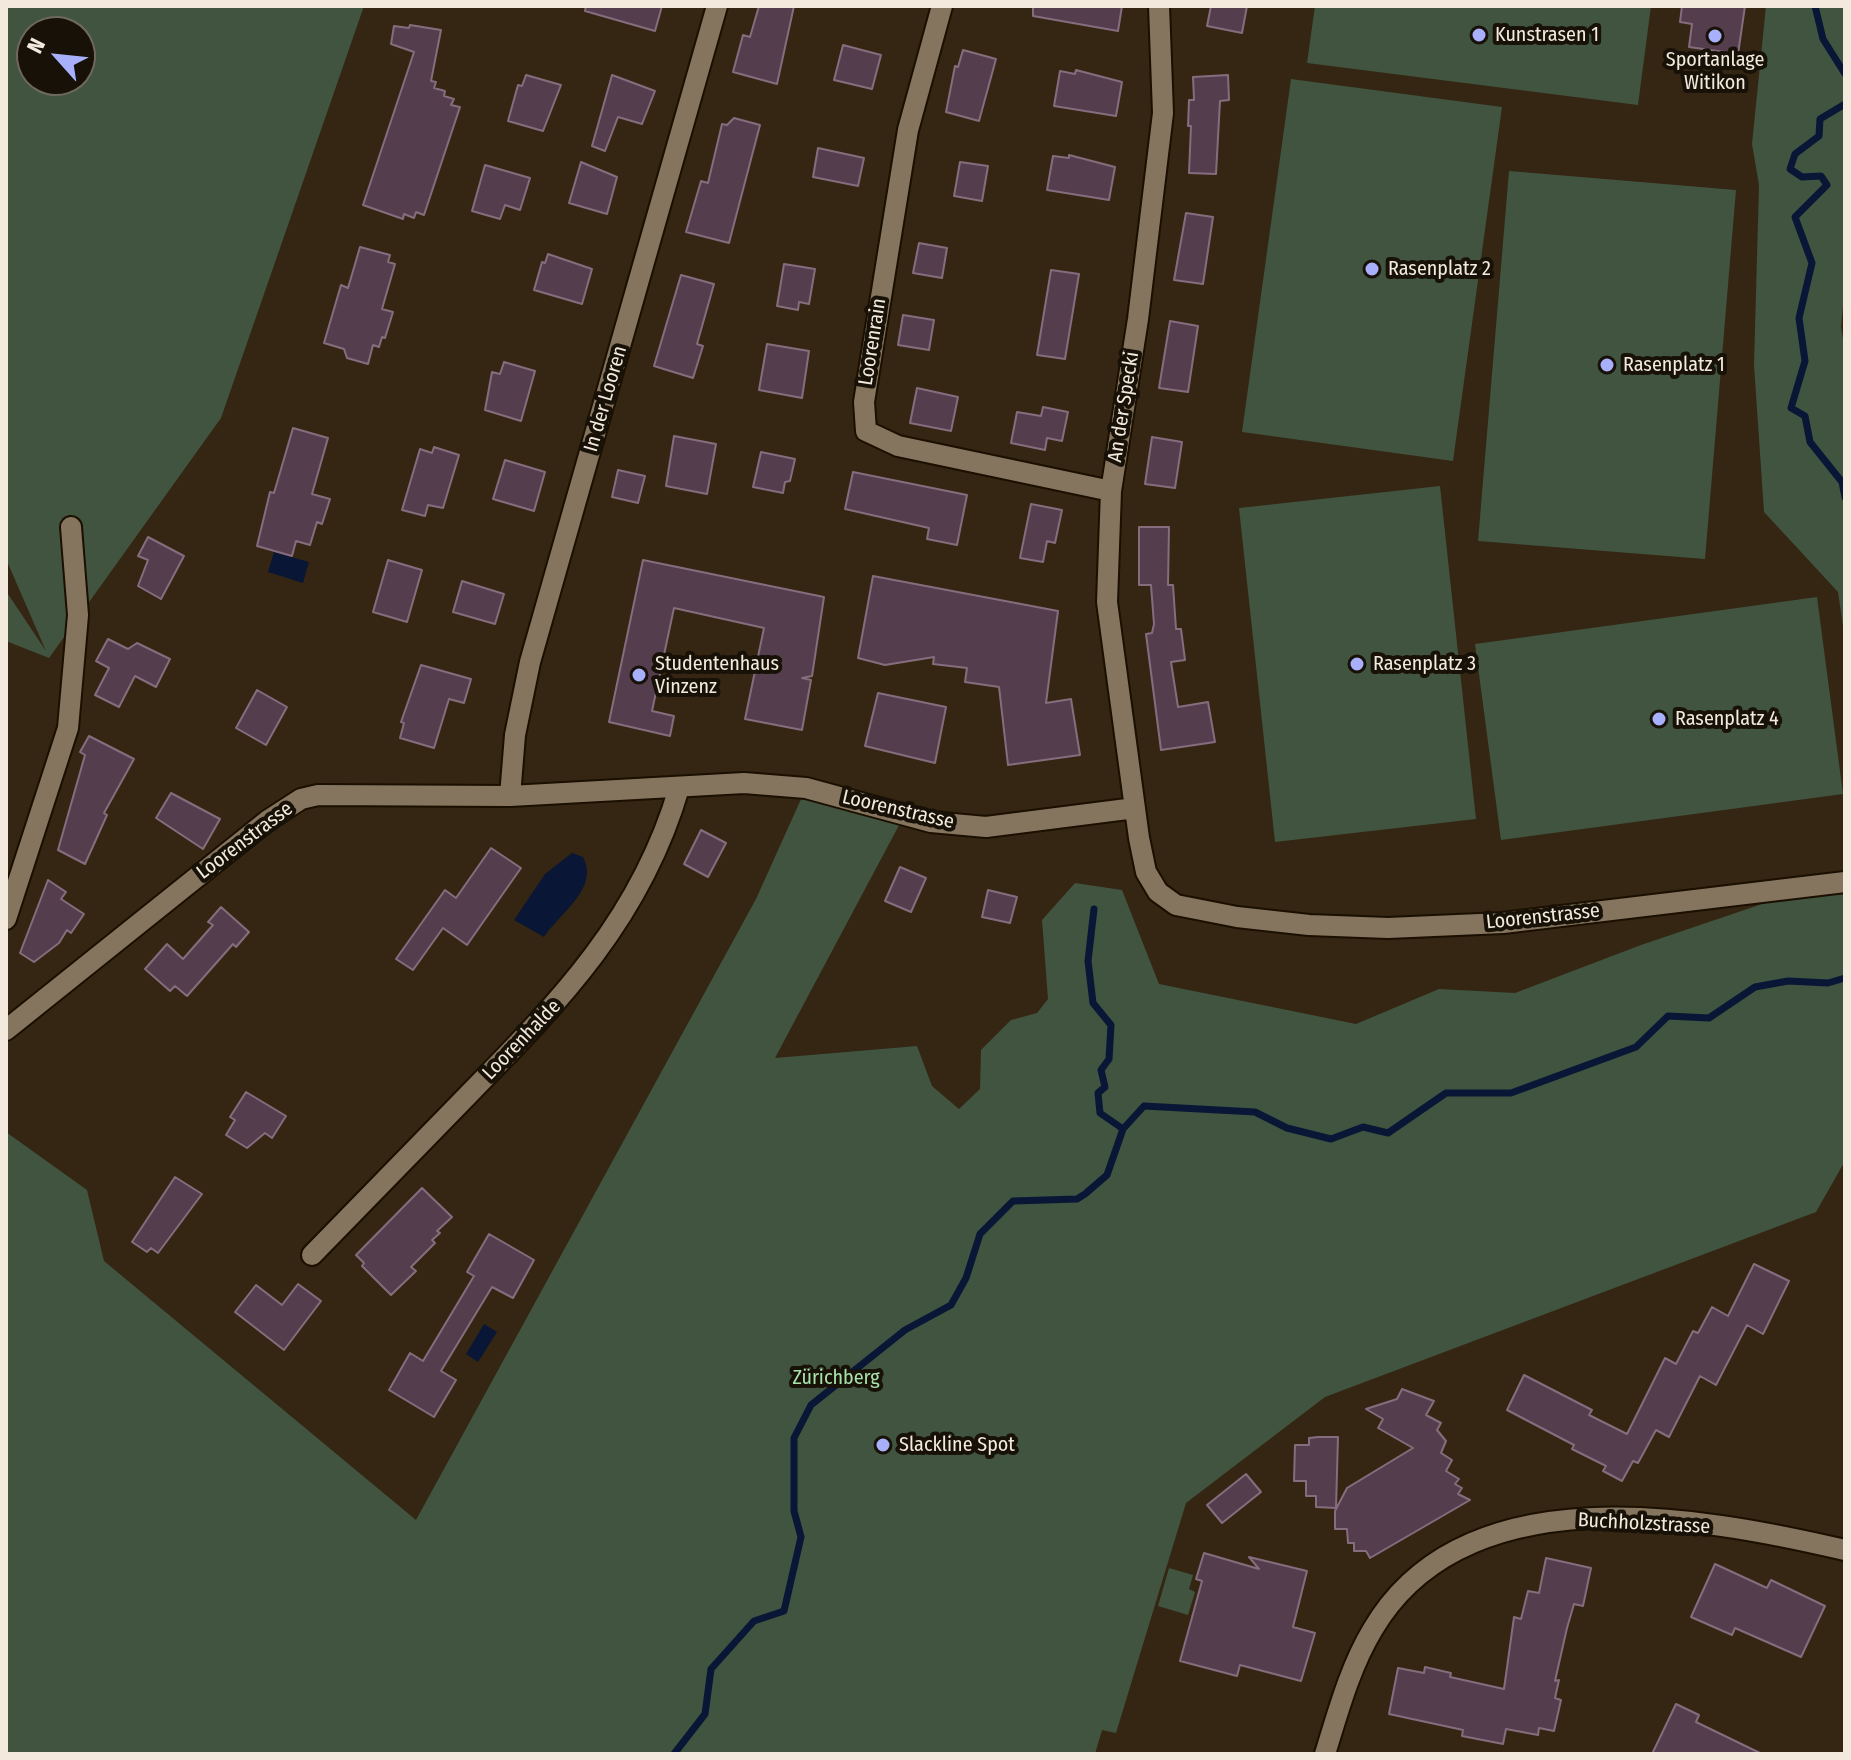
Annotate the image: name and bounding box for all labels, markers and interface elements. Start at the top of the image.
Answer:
north arrow [16,16,96,96]
place label: Kunstrasen 1 [1495,23,1599,47]
marker: Kunstrasen 1 [1470,26,1488,44]
marker: Sportanlage Witikon [1706,27,1724,45]
text: N [21,34,51,58]
place label: Sportanlage Witikon [1666,48,1764,95]
place label: Rasenplatz 2 [1388,257,1491,281]
marker: Rasenplatz 2 [1363,260,1381,278]
street label: Loorenrain [854,297,892,387]
street label: In der Looren [579,343,633,455]
street label: An der Specki [1103,350,1145,464]
place label: Rasenplatz 1 [1623,353,1725,377]
marker: Rasenplatz 1 [1598,356,1616,374]
place label: Studentenhaus Vinzenz [655,652,779,699]
place label: Rasenplatz 3 [1373,652,1476,676]
marker: Rasenplatz 3 [1348,655,1366,673]
marker: Studentenhaus Vinzenz [630,666,648,684]
place label: Rasenplatz 4 [1675,707,1779,731]
marker: Rasenplatz 4 [1650,710,1668,728]
street label: Loorenstrasse [840,785,956,835]
street label: Loorenstrasse [192,797,298,885]
street label: Loorenstrasse [1485,899,1601,935]
street label: Loorenhalde [478,995,566,1085]
park label: Zürichberg [792,1366,880,1390]
place label: Slackline Spot [899,1433,1015,1457]
marker: Slackline Spot [874,1436,892,1454]
street label: Buchholzstrasse [1577,1509,1711,1539]

